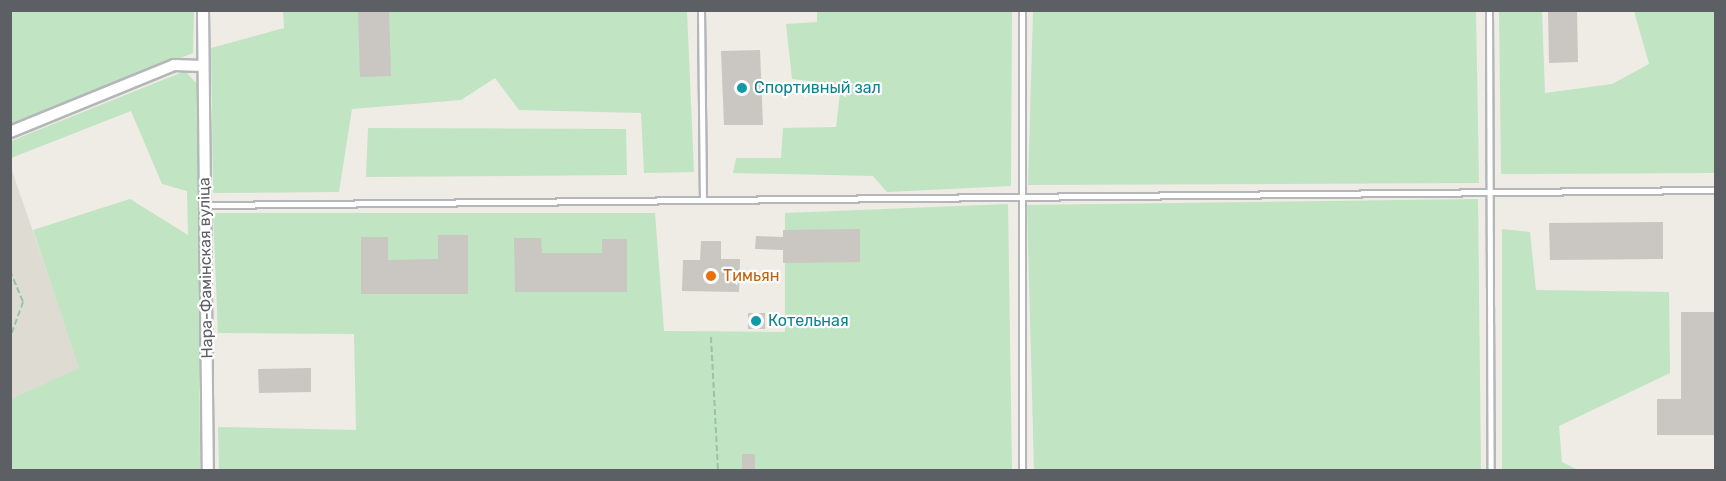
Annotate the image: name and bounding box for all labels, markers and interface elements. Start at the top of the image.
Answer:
place label: Спортивный зал [754,78,881,98]
marker: Спортивный зал [735,81,749,95]
street label: Нара-Фамінская вуліца [195,177,217,359]
place label: Тимьян [723,266,779,286]
marker: Тимьян [704,269,718,283]
place label: Котельная [768,311,849,331]
marker: Котельная [749,314,763,328]

